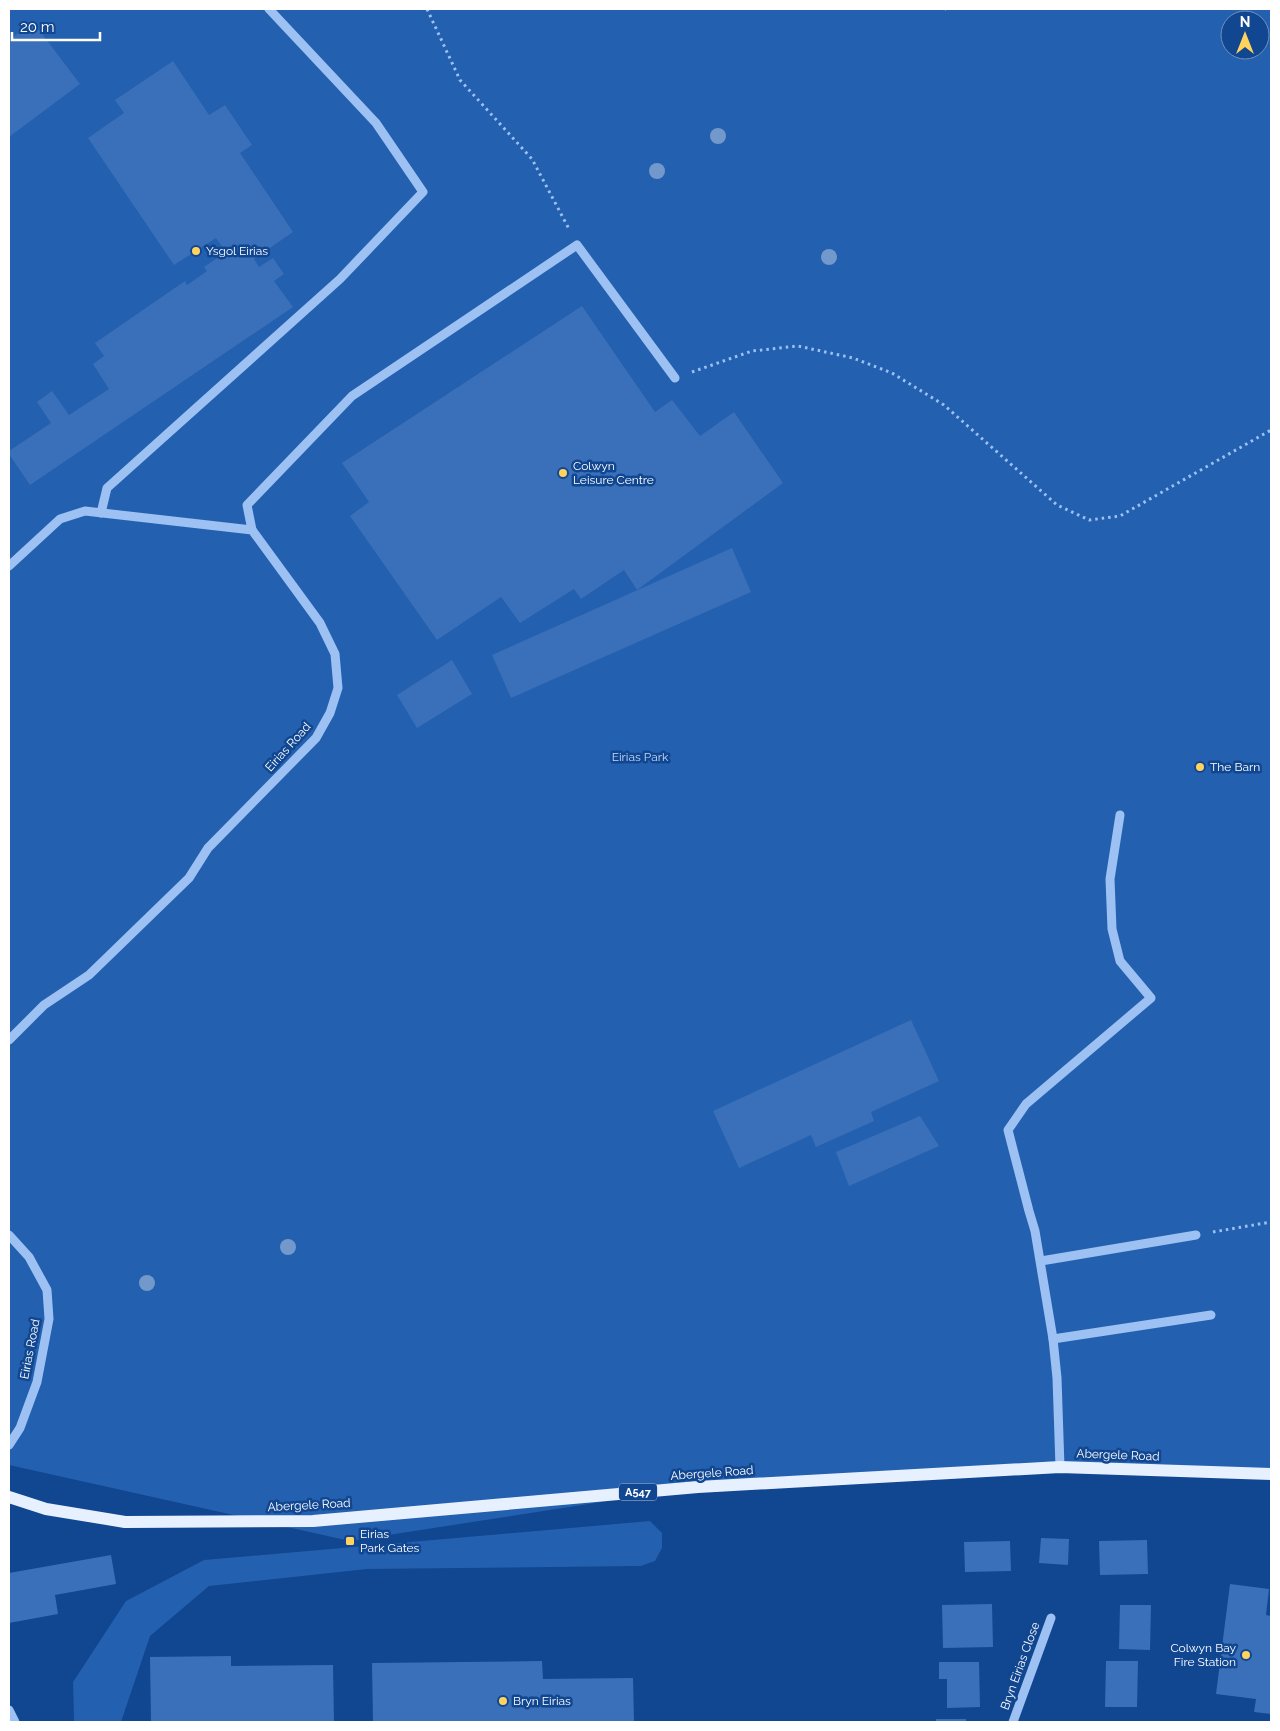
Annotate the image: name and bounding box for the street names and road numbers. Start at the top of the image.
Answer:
street label: Eirias Road [262,720,314,774]
street label: Eirias Road [17,1318,43,1380]
street label: Abergele Road [1076,1447,1160,1463]
street label: Abergele Road [670,1463,754,1483]
road number: A547 [619,1484,657,1500]
street label: Abergele Road [267,1496,351,1514]
street label: Bryn Eirias Close [998,1620,1042,1712]

